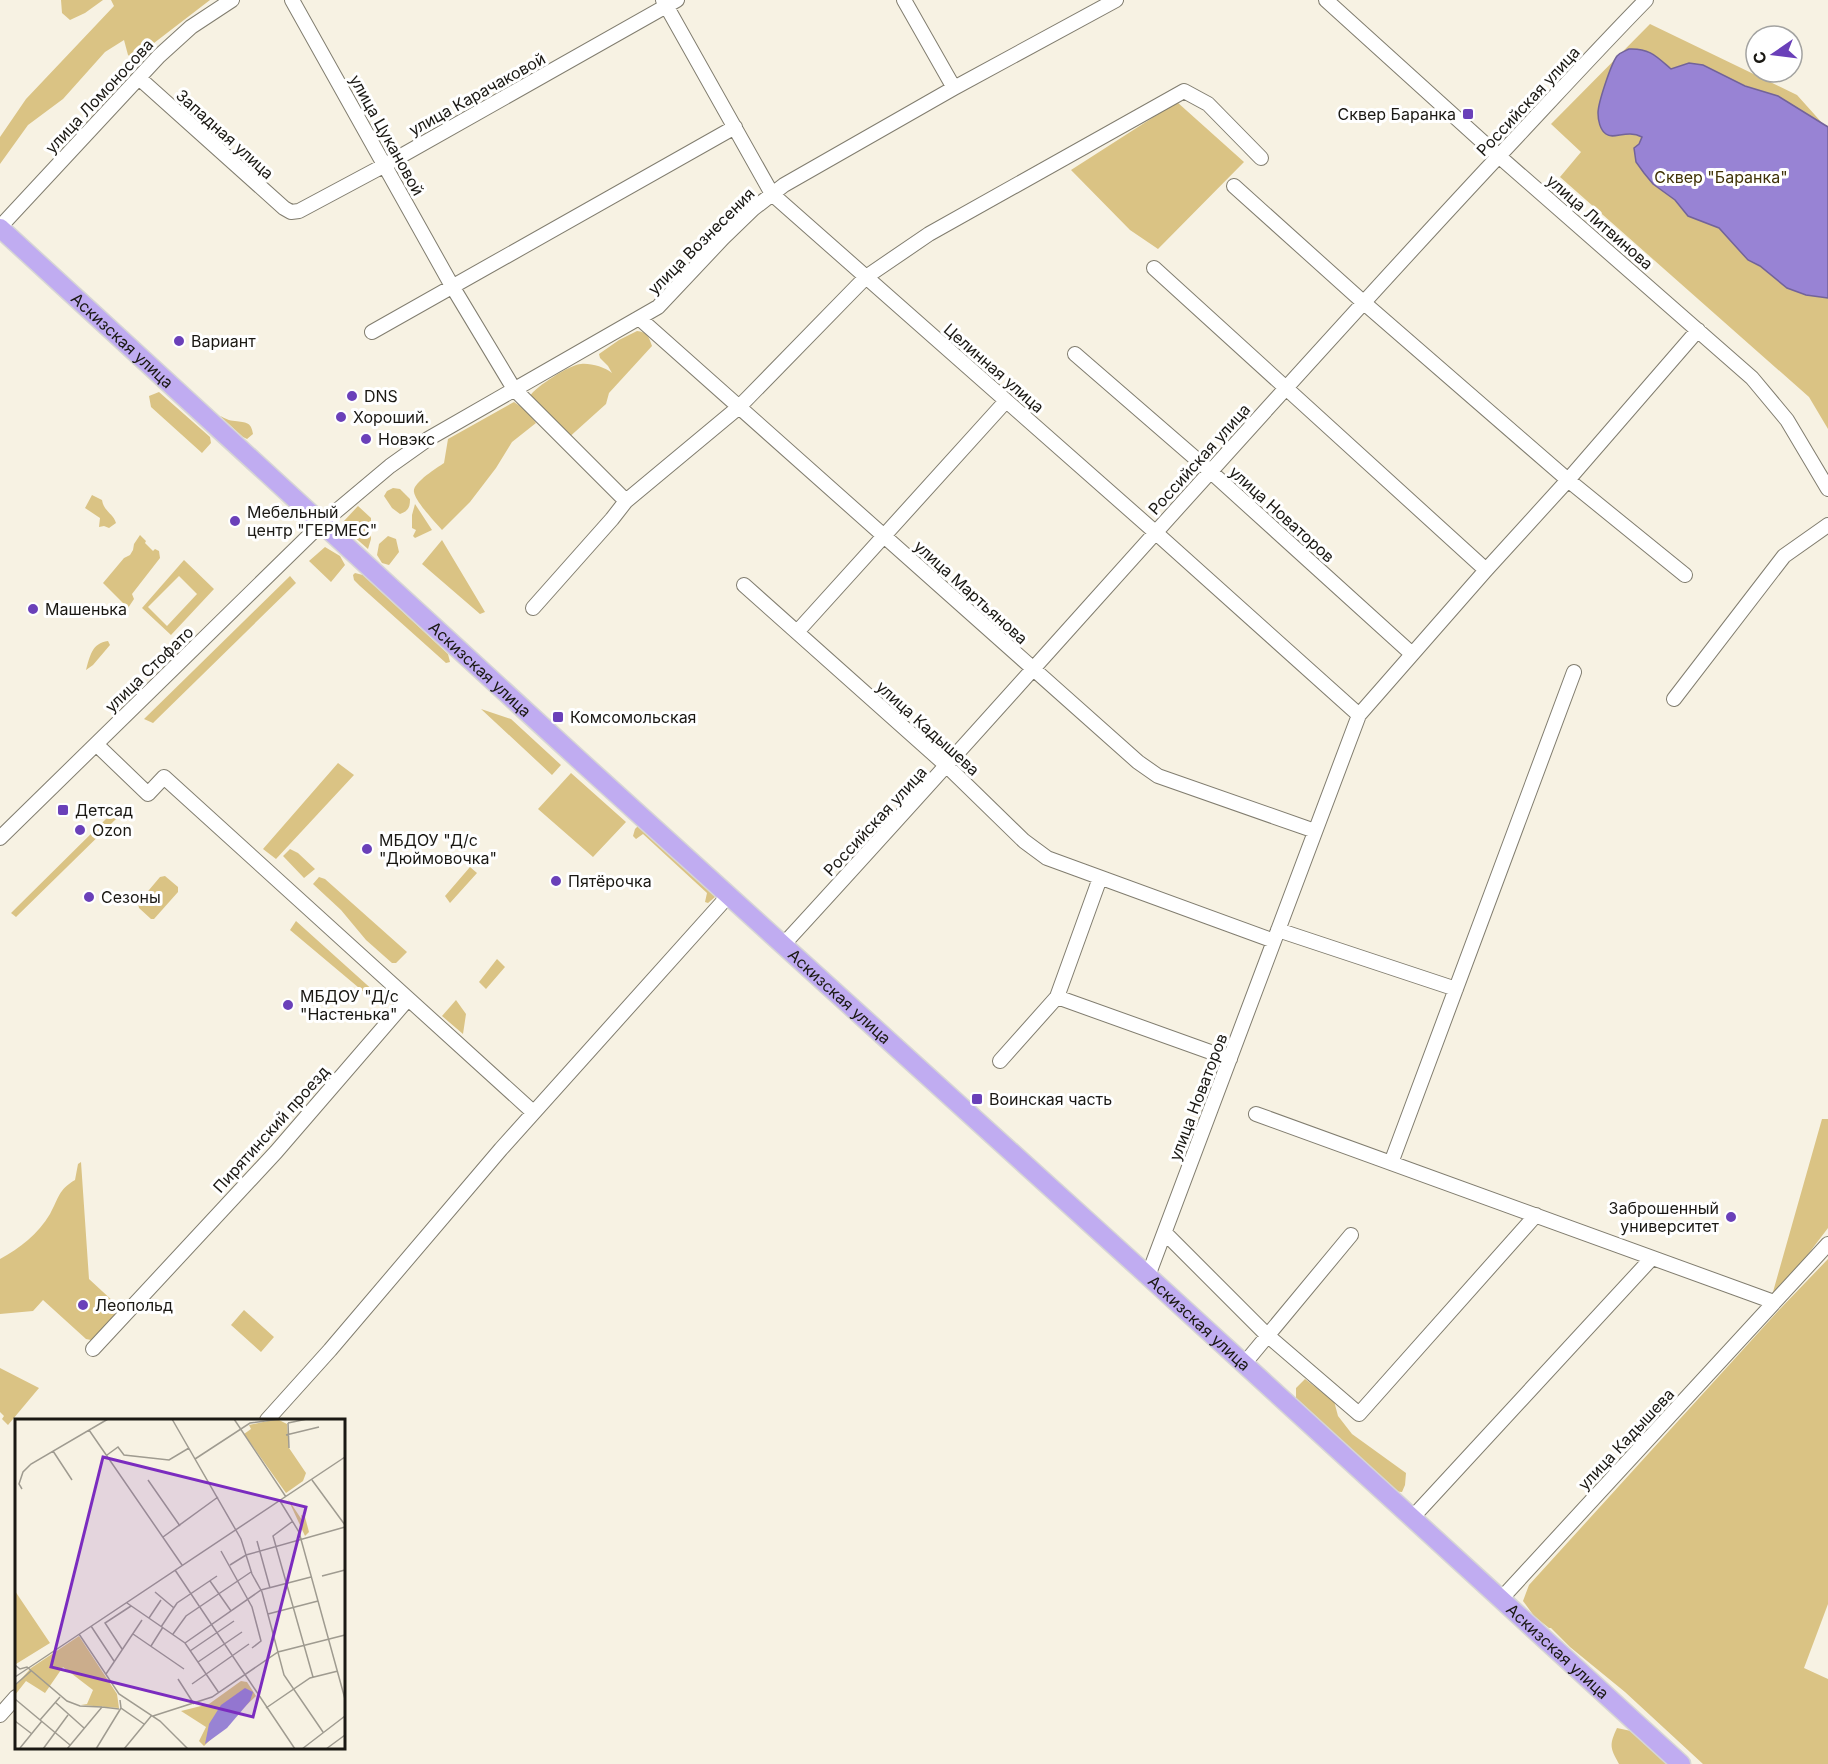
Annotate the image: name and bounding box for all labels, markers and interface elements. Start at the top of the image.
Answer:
north arrow [1744,24,1804,84]
street label: улица Ломоносова [41,35,157,157]
street label: Российская улица [1472,42,1584,160]
street label: улица Карачаковой [405,48,549,140]
text: С [1748,49,1771,66]
street label: улица Цукановой [345,71,429,199]
street label: Западная улица [172,85,278,183]
place label: Сквер Баранка [1338,104,1456,124]
marker: Сквер Баранка [1461,107,1475,121]
park label: Сквер "Баранка" [1654,167,1788,187]
street label: улица Литвинова [1543,170,1657,274]
street label: улица Вознесения [643,183,759,299]
street label: Аскизская улица [67,288,178,392]
street label: Целинная улица [940,319,1048,417]
place label: Вариант [191,331,256,351]
marker: Вариант [172,334,186,348]
place label: DNS [364,386,398,406]
marker: DNS [345,389,359,403]
street label: Российская улица [1144,399,1254,519]
place label: Хороший. [353,407,429,427]
marker: Хороший. [334,410,348,424]
place label: Новэкс [378,429,435,449]
marker: Новэкс [359,432,373,446]
street label: улица Новаторов [1225,462,1339,566]
place label: Мебельный центр "ГЕРМЕС" [247,502,377,540]
marker: Мебельный центр "ГЕРМЕС" [228,514,242,528]
street label: улица Мартьянова [910,536,1032,648]
place label: Машенька [45,599,127,619]
marker: Машенька [26,602,40,616]
street label: Аскизская улица [425,617,536,721]
street label: улица Стофато [101,622,197,716]
street label: улица Кадышева [872,676,984,780]
place label: Комсомольская [570,707,696,727]
marker: Комсомольская [551,710,565,724]
street label: Российская улица [819,762,931,880]
place label: Детсад [75,800,133,820]
marker: Детсад [56,803,70,817]
place label: Ozon [92,820,132,840]
marker: Ozon [73,823,87,837]
place label: МБДОУ "Д/с "Дюймовочка" [379,830,497,868]
marker: МБДОУ "Д/с "Дюймовочка" [360,842,374,856]
place label: Пятёрочка [568,871,652,891]
marker: Пятёрочка [549,874,563,888]
place label: Сезоны [101,887,161,907]
marker: Сезоны [82,890,96,904]
street label: Аскизская улица [784,944,895,1048]
place label: МБДОУ "Д/с "Настенька" [300,986,399,1024]
marker: МБДОУ "Д/с "Настенька" [281,998,295,1012]
street label: улица Новаторов [1165,1031,1231,1163]
street label: Пирятинский проезд [209,1061,333,1197]
place label: Воинская часть [989,1089,1112,1109]
marker: Воинская часть [970,1092,984,1106]
place label: Заброшенный университет [1609,1198,1720,1236]
marker: Заброшенный университет [1724,1210,1738,1224]
street label: Аскизская улица [1144,1271,1255,1375]
place label: Леопольд [95,1295,173,1315]
marker: Леопольд [76,1298,90,1312]
street label: улица Кадышева [1574,1384,1678,1494]
inset map [15,1419,345,1749]
street label: Аскизская улица [1502,1599,1613,1703]

